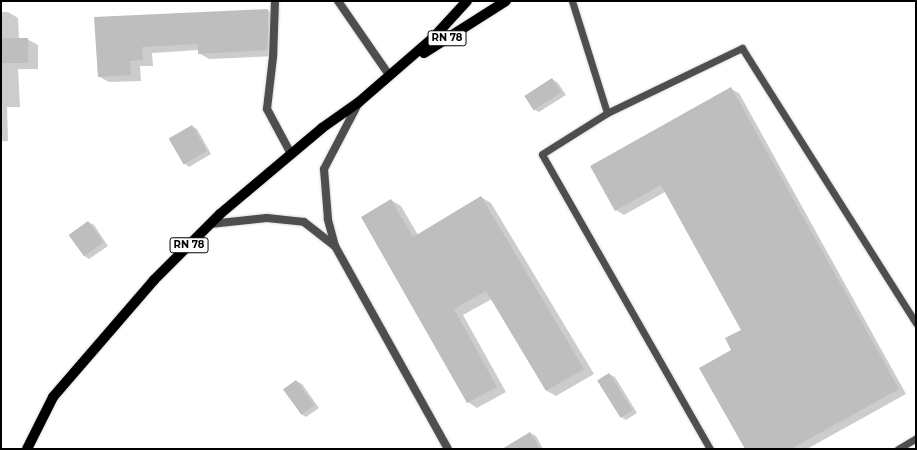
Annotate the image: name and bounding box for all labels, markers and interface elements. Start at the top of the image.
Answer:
road number: RN 78 [427,30,467,46]
road number: RN 78 [169,237,209,253]

